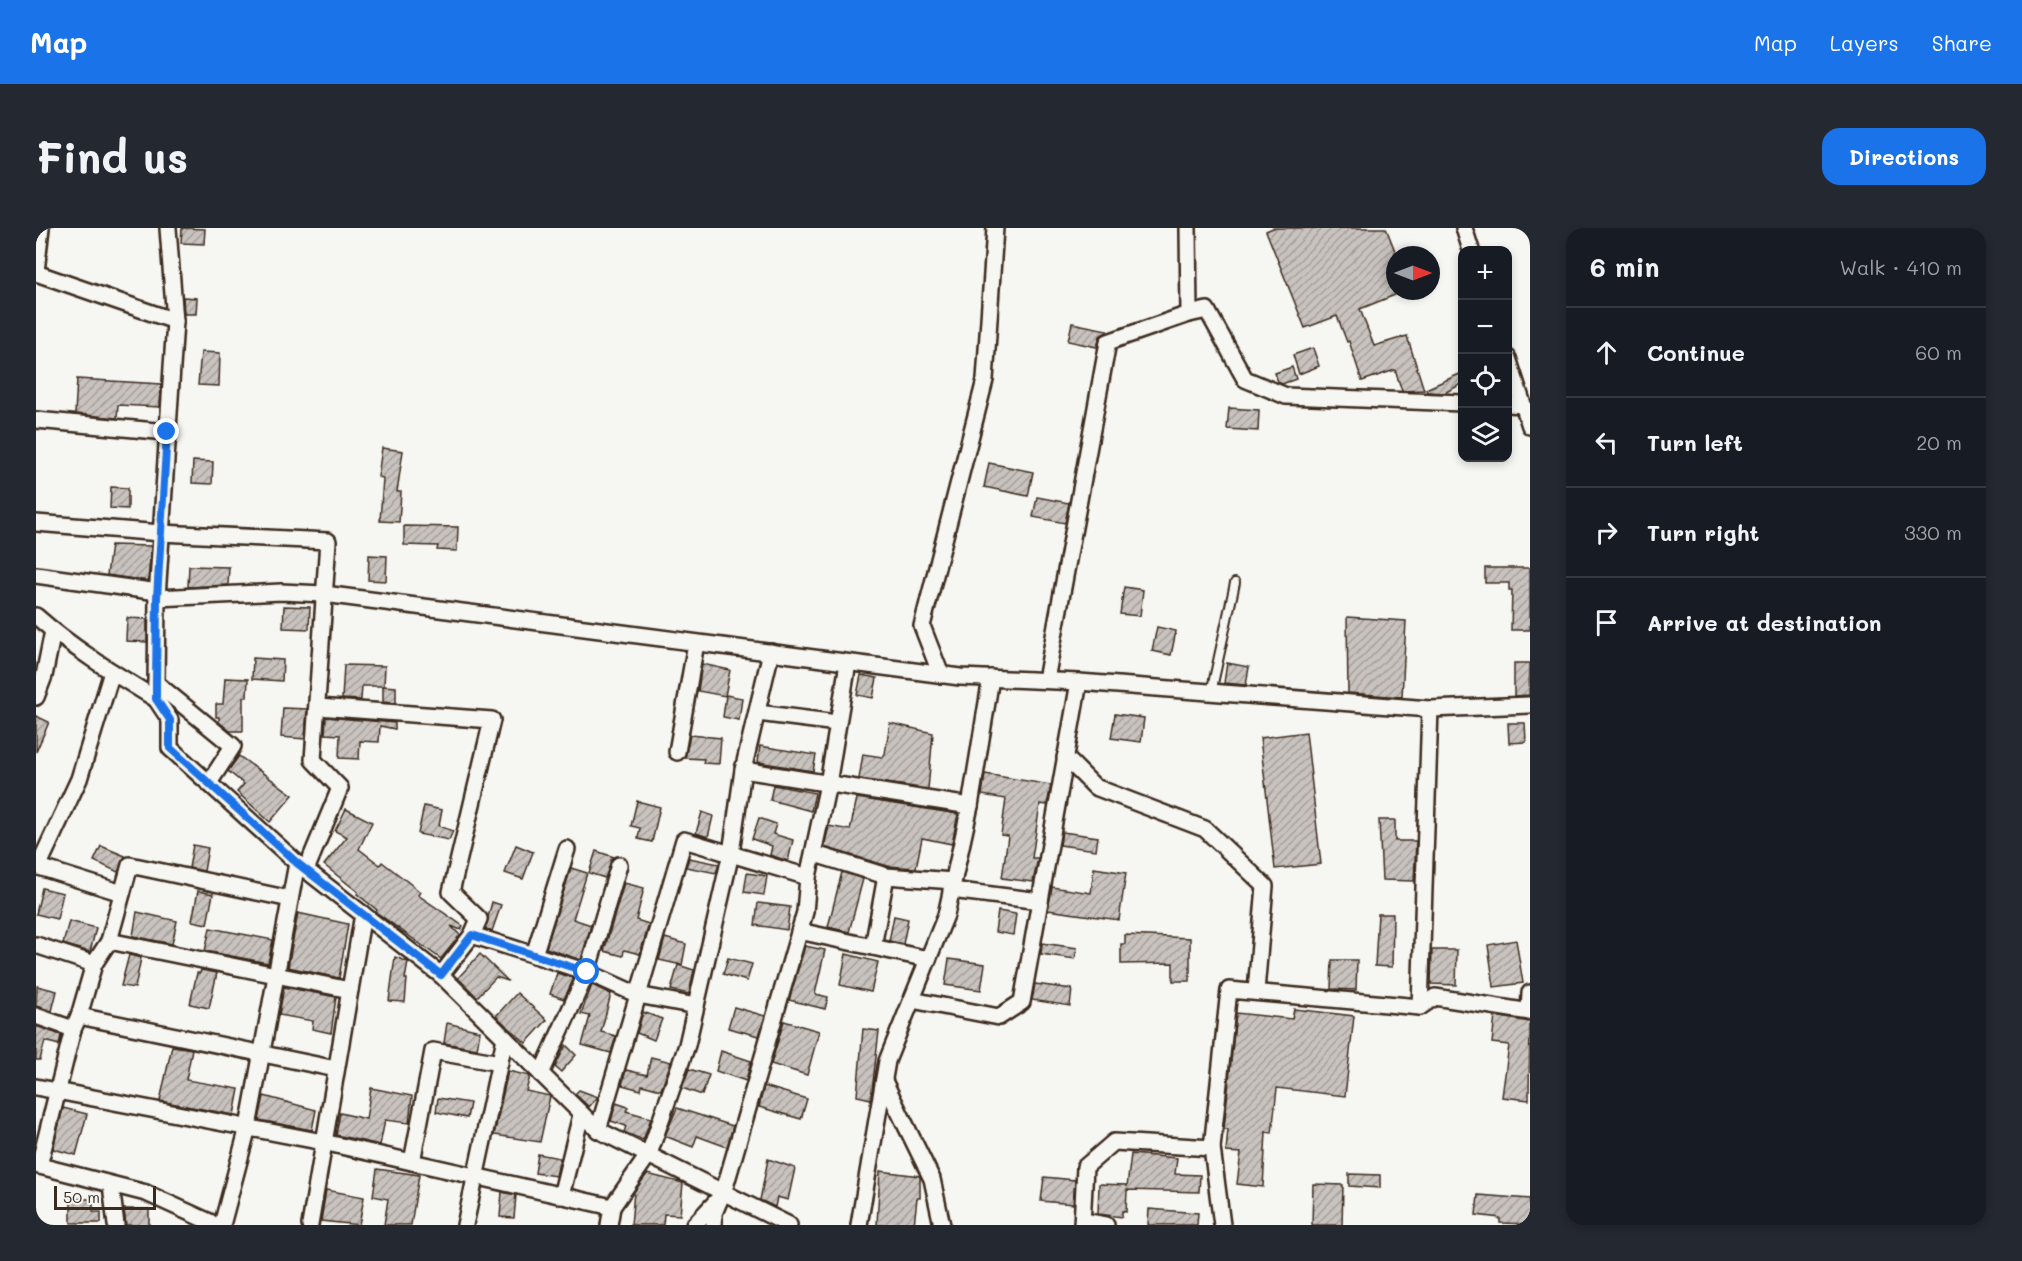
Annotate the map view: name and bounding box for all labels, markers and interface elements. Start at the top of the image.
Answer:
text: Map [30,24,87,60]
text: Map [1754,29,1797,56]
text: Layers [1830,29,1899,56]
text: Share [1932,29,1992,56]
button: Directions [1822,128,1986,185]
text: Find us [36,129,188,184]
north arrow [1386,246,1440,300]
map controls [1458,246,1512,462]
button: + [1458,246,1512,300]
text: 6 min [1590,250,1659,284]
text: Walk · 410 m [1839,254,1962,280]
button: − [1458,300,1512,354]
icon: ahead [1590,336,1623,369]
text: Continue [1647,338,1745,367]
text: 60 m [1915,339,1962,365]
button: locate [1458,354,1512,408]
button: layers [1458,408,1512,462]
route end [153,418,179,444]
icon: left [1590,426,1623,459]
text: Turn left [1647,428,1743,457]
text: 20 m [1916,429,1962,455]
icon: right [1590,516,1623,549]
text: Turn right [1647,518,1759,547]
text: 330 m [1904,519,1962,545]
icon: arrive [1590,606,1623,639]
text: Arrive at destination [1647,608,1882,637]
route start [573,958,599,984]
scale bar [54,1183,156,1210]
text: 50 m [63,1186,100,1207]

